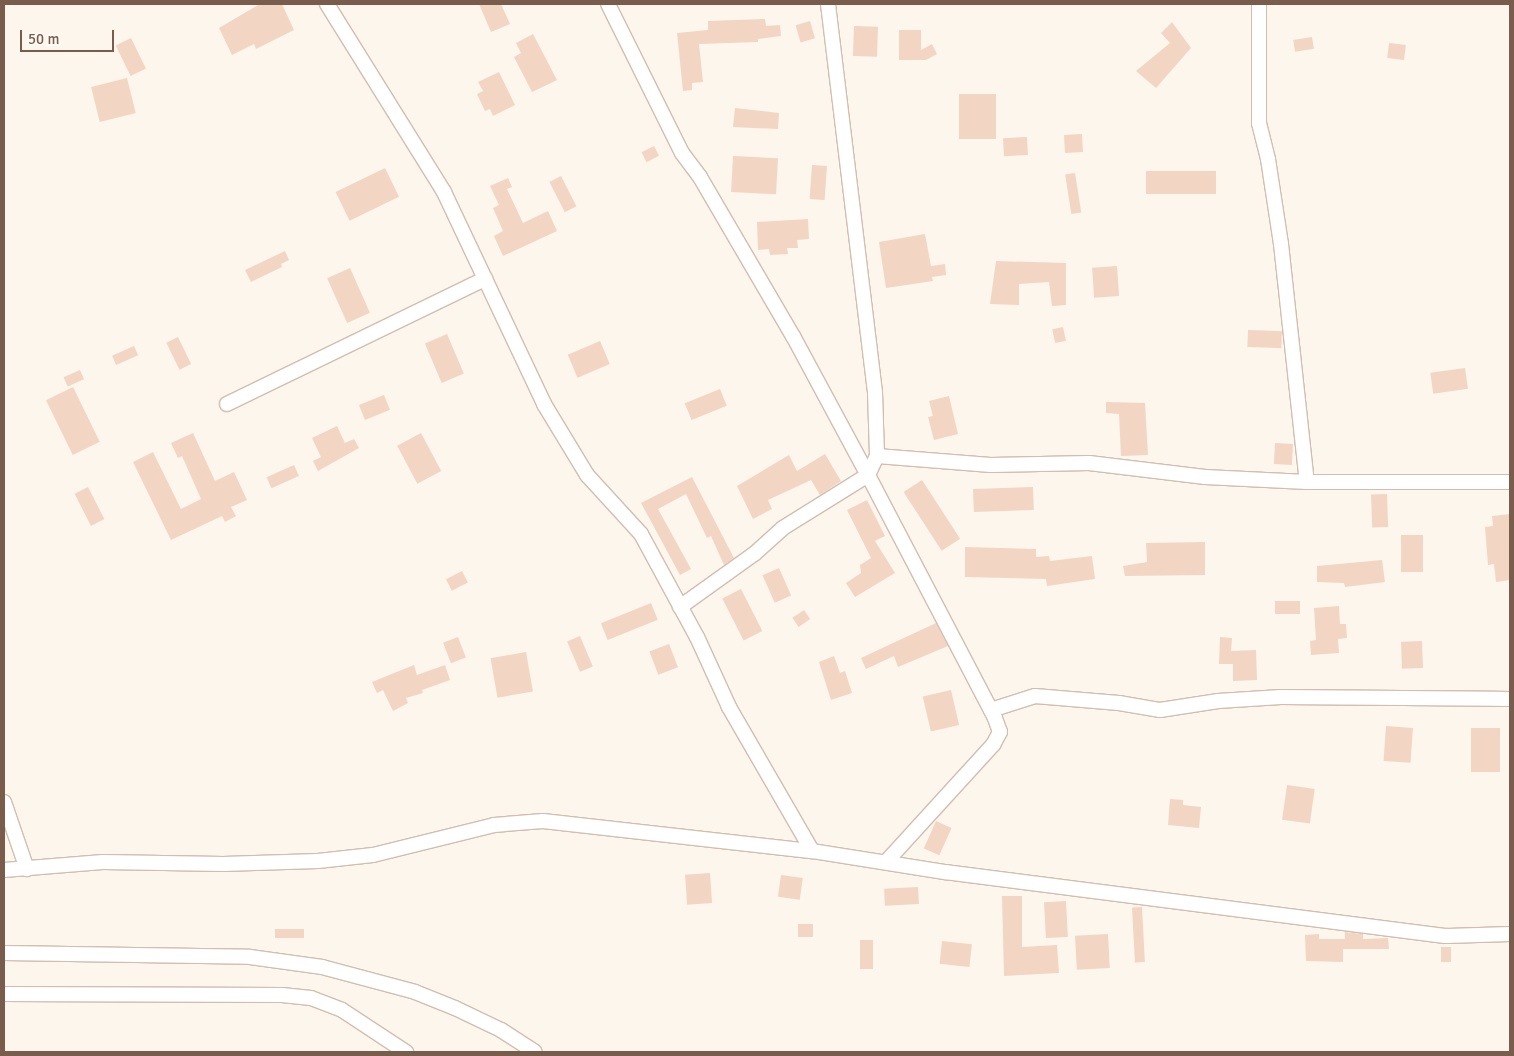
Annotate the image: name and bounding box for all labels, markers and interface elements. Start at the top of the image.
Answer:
scale bar [22,20,116,52]
text: 50 m [28,30,59,48]

